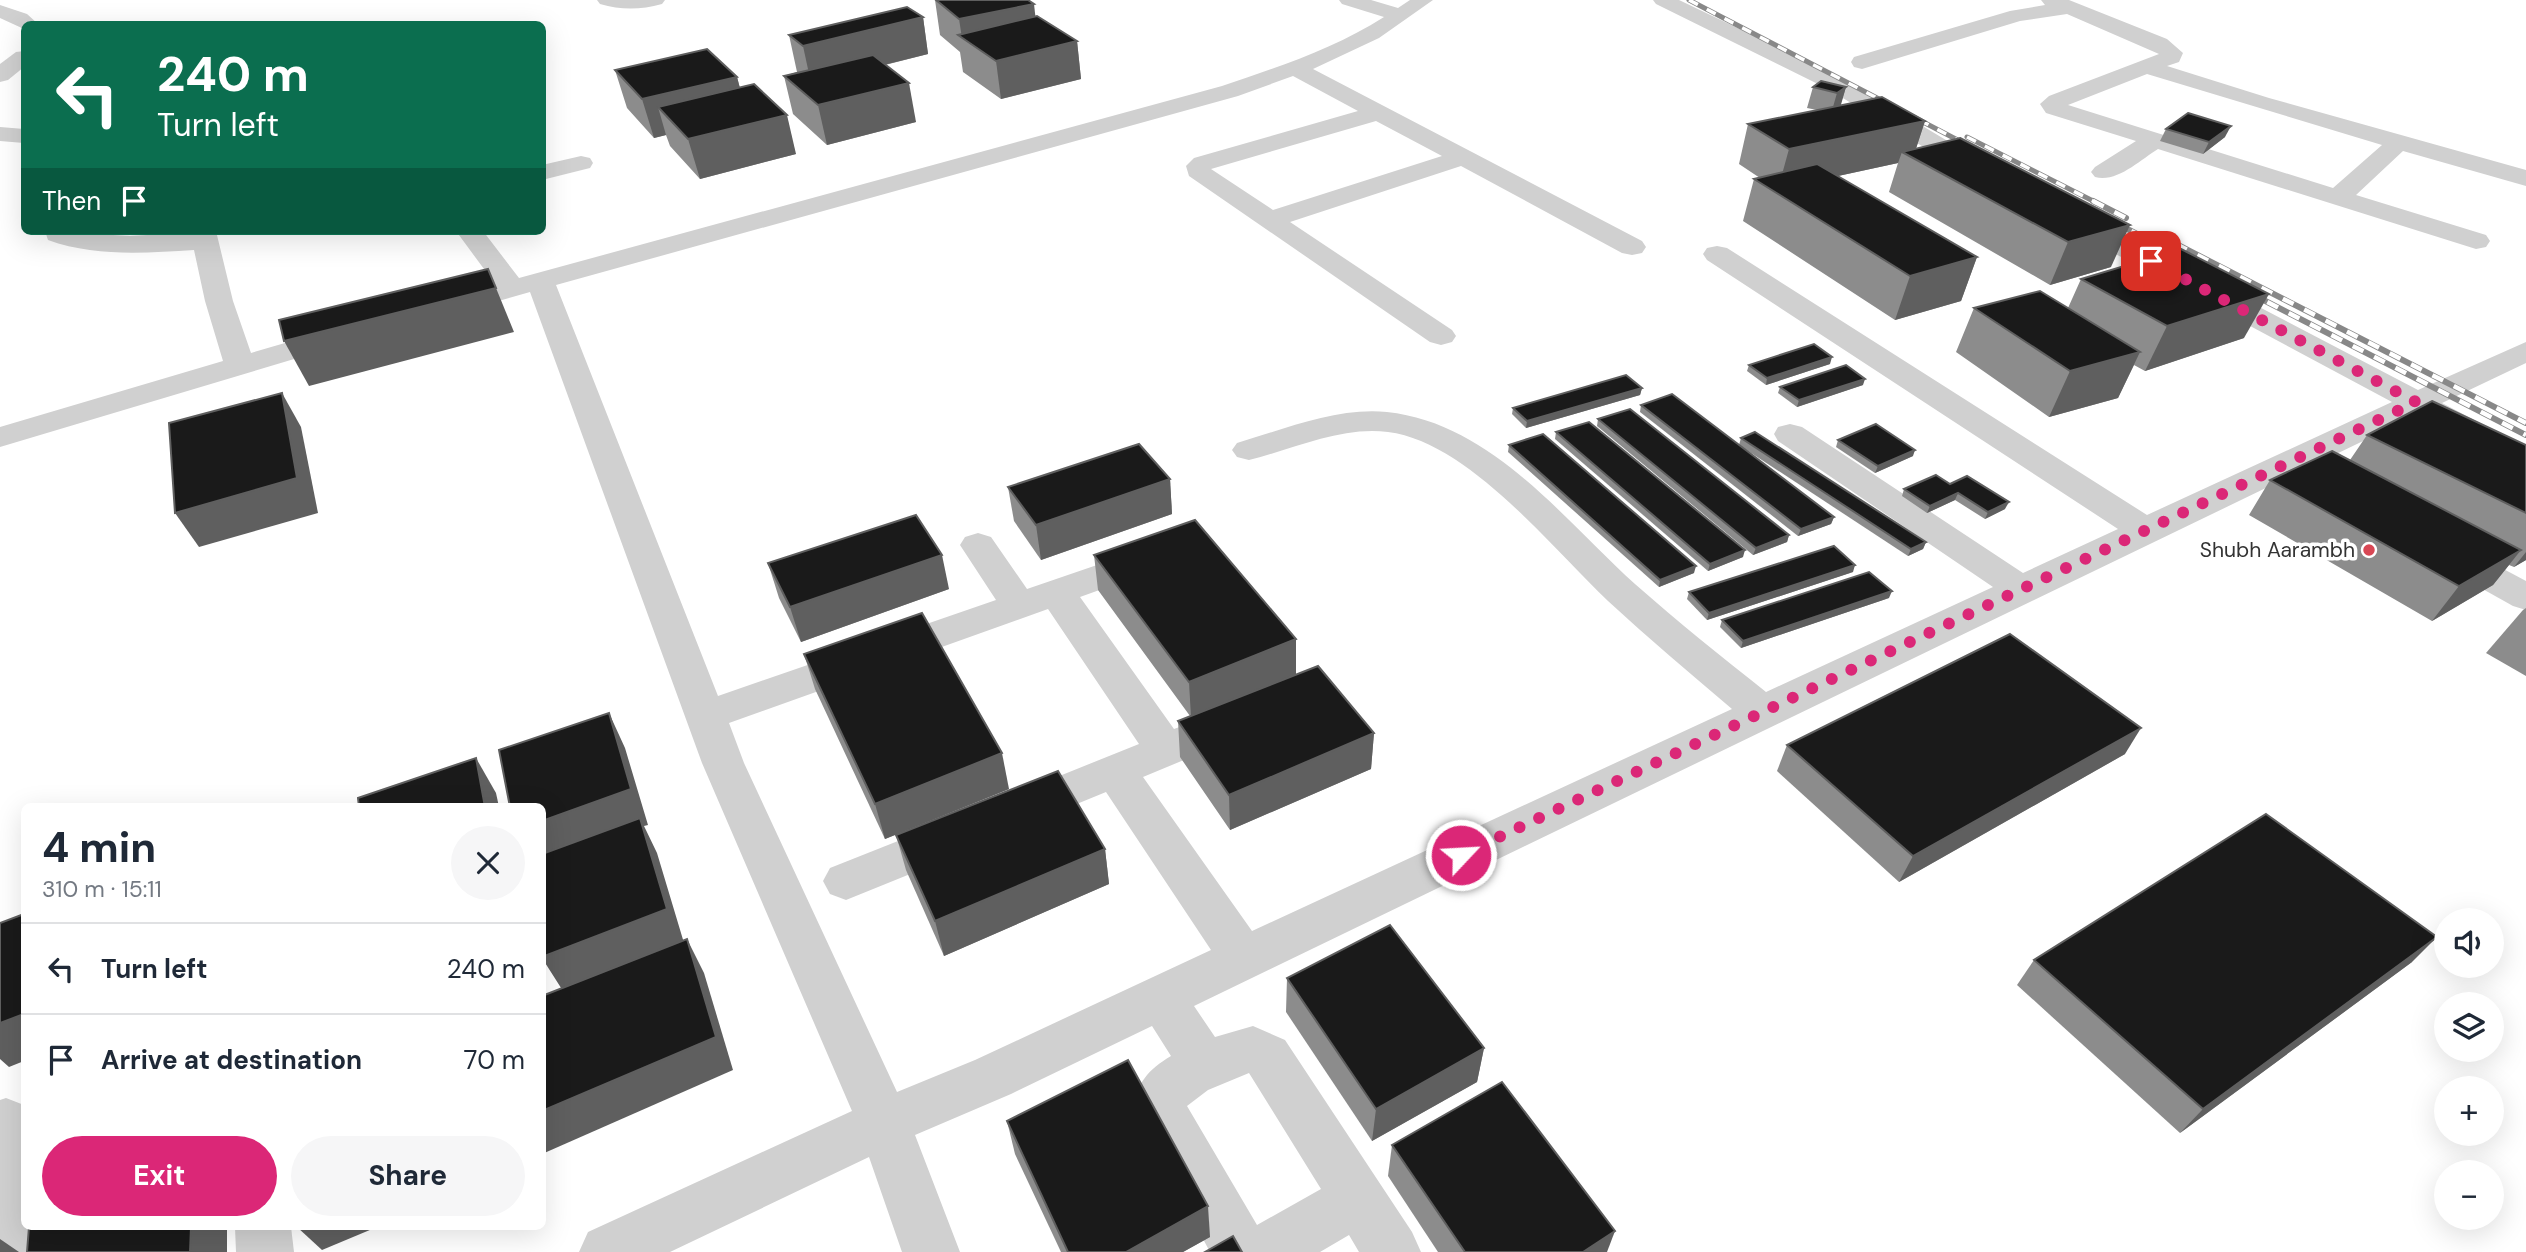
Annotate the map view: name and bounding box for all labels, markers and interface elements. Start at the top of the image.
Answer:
text: 240 m [157,42,309,106]
icon: left [42,49,133,140]
text: Turn left [157,104,279,146]
icon: arrive [115,182,153,220]
text: Then [42,184,101,218]
pin [2121,231,2181,291]
icon: arrive [2132,242,2170,280]
place label: Shubh Aarambh [2200,536,2355,564]
marker: Shubh Aarambh [2361,542,2377,558]
position arrow [1424,818,1498,892]
text: 4 min [42,820,156,875]
button: close [451,826,525,900]
text: 310 m · 15:11 [42,874,162,904]
map controls [2434,908,2504,1230]
button: sound [2434,908,2504,978]
icon: left [42,950,80,988]
text: Turn left [101,952,208,986]
text: 240 m [447,952,525,986]
button: layers [2434,992,2504,1062]
icon: arrive [42,1041,80,1079]
text: Arrive at destination [101,1043,362,1077]
text: 70 m [464,1043,525,1077]
button: + [2434,1076,2504,1146]
button: Exit [42,1136,277,1216]
button: Share [291,1136,525,1216]
button: − [2434,1160,2504,1230]

